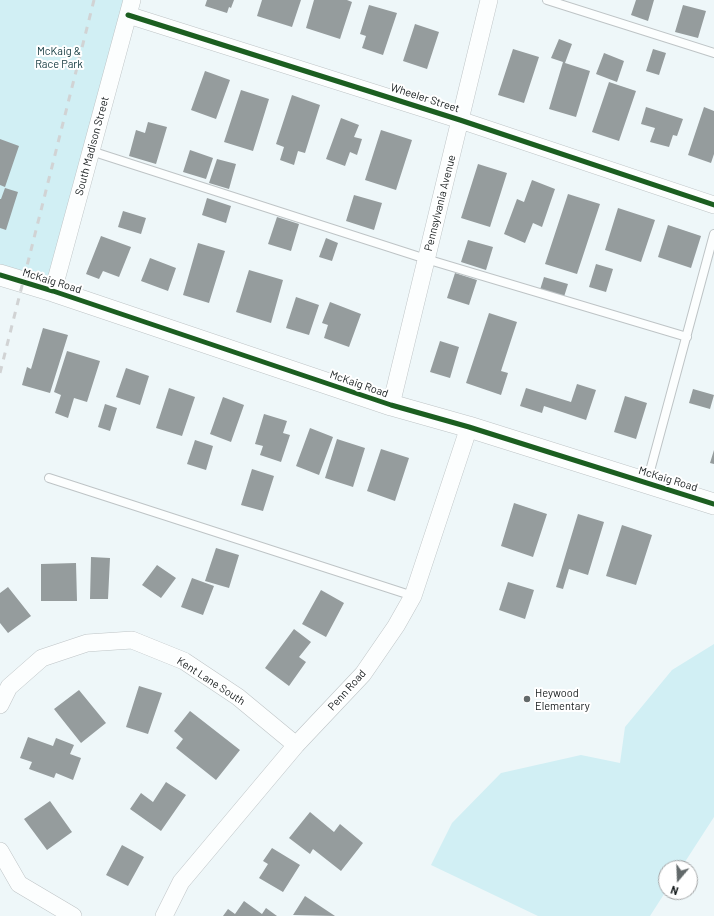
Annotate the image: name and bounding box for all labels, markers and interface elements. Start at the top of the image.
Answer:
park label: McKaig & Race Park [35,44,83,70]
street label: Wheeler Street [389,81,461,115]
street label: South Madison Street [72,95,112,197]
street label: Pennsylvania Avenue [422,153,458,253]
street label: McKaig Road [21,266,83,296]
street label: McKaig Road [328,368,390,400]
street label: McKaig Road [637,464,699,494]
street label: Kent Lane South [174,654,248,708]
street label: Penn Road [325,667,369,713]
place label: Heywood Elementary [535,686,590,712]
marker: Heywood Elementary [522,694,532,704]
north arrow [658,860,698,900]
text: N [669,884,680,898]

